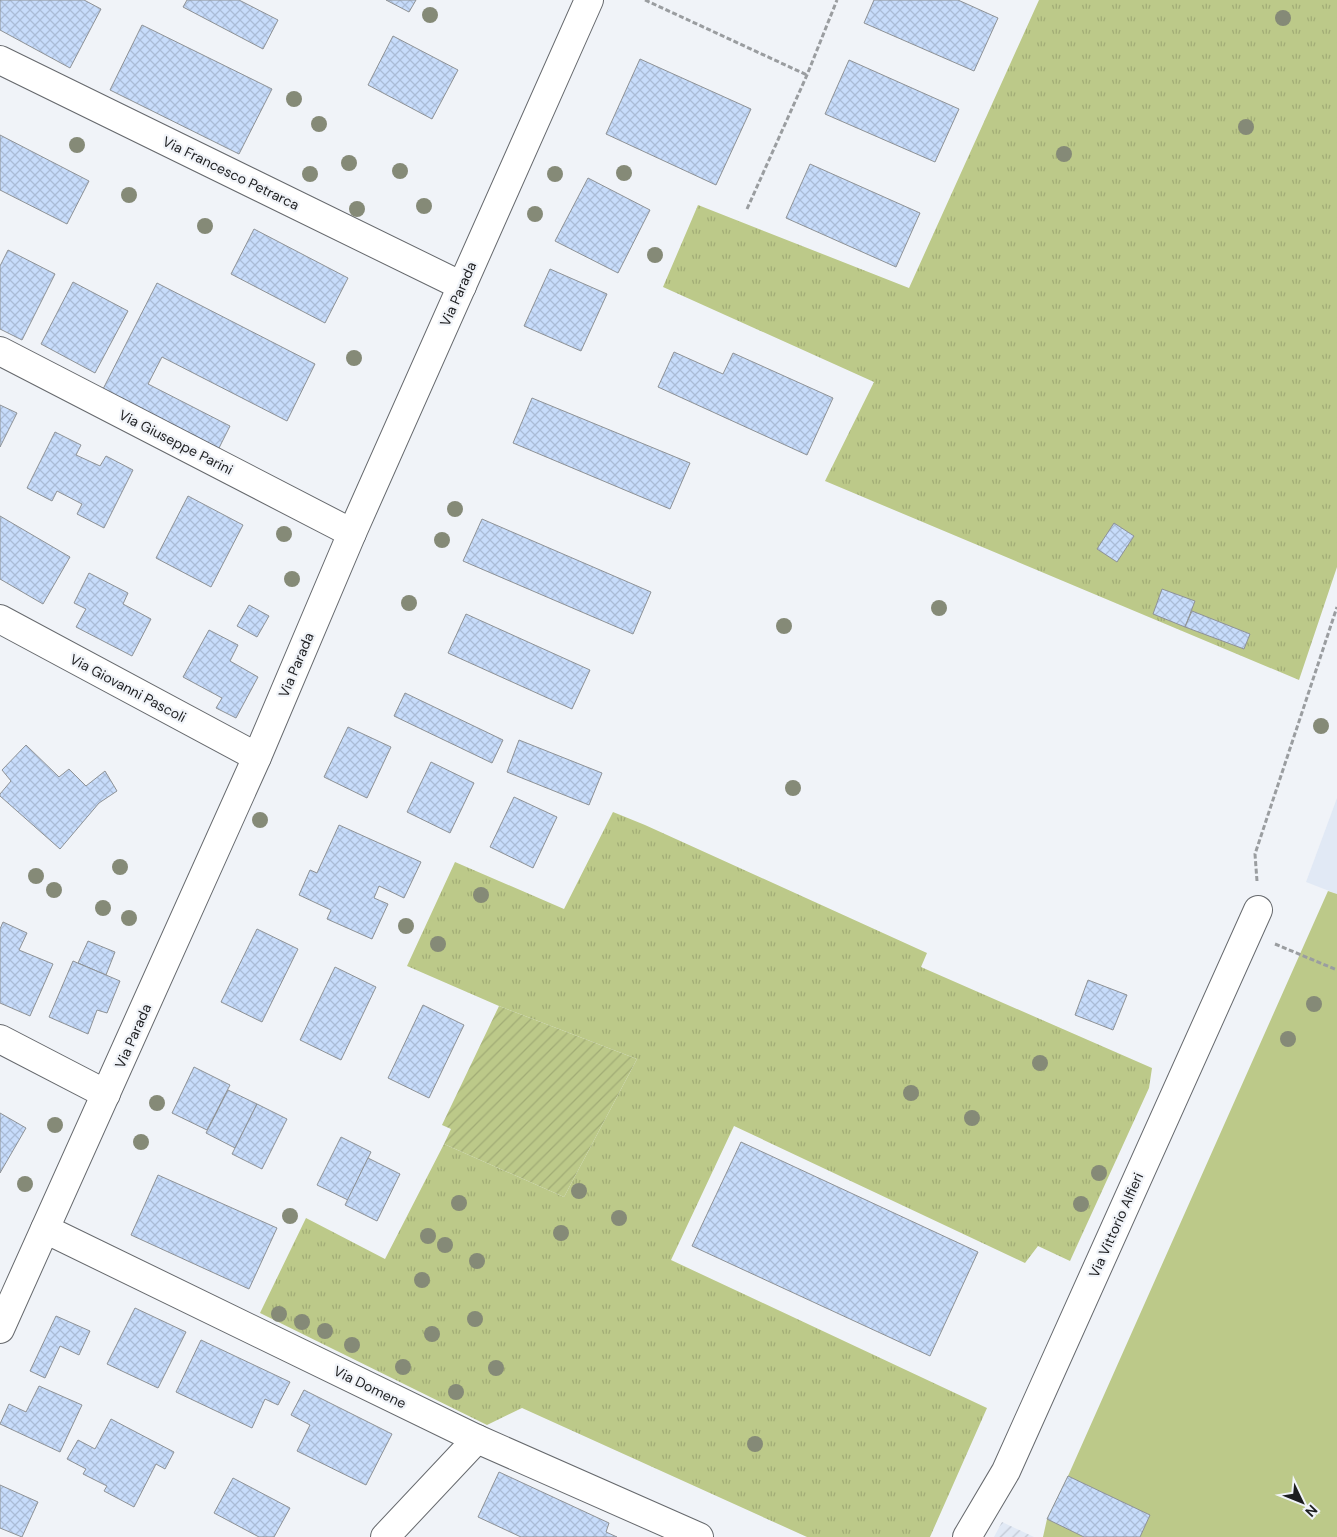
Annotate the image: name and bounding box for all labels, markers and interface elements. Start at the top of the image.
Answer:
street label: Via Francesco Petrarca [160,132,302,214]
street label: Via Parada [436,259,480,329]
street label: Via Giuseppe Parini [116,405,236,479]
street label: Via Parada [274,630,318,700]
street label: Via Giovanni Pascoli [67,650,189,726]
street label: Via Parada [111,1001,155,1071]
street label: Via Vittorio Alfieri [1085,1170,1147,1280]
street label: Via Domene [331,1362,409,1412]
north arrow [1277,1477,1327,1527]
text: N [1301,1501,1322,1521]

